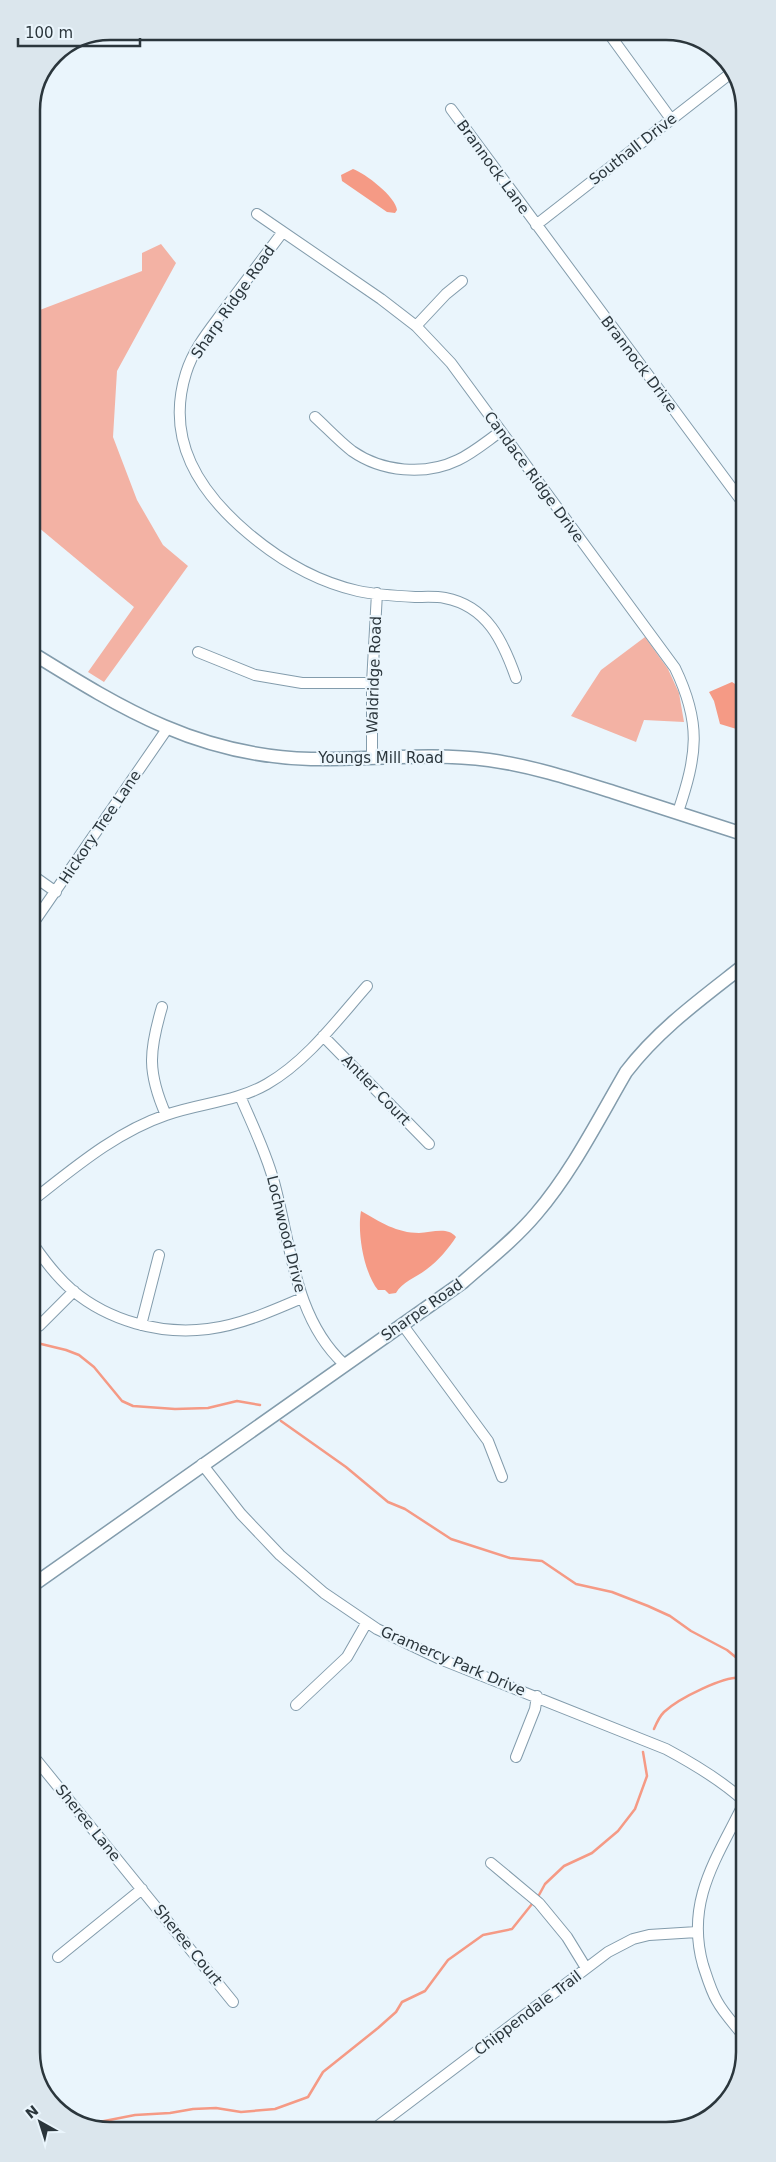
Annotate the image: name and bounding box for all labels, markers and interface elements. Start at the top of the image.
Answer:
scale bar [18,15,140,47]
text: 100 m [25,24,73,42]
street label: Southall Drive [586,109,680,189]
street label: Brannock Lane [453,116,533,218]
street label: Sharp Ridge Road [187,242,279,362]
street label: Brannock Drive [597,312,681,416]
street label: Candace Ridge Drive [480,408,588,546]
street label: Waldridge Road [363,616,385,734]
street label: Youngs Mill Road [317,749,444,767]
street label: Hickory Tree Lane [55,767,145,887]
street label: Antler Court [338,1051,414,1129]
street label: Lochwood Drive [263,1174,309,1294]
street label: Sharpe Road [378,1275,466,1345]
street label: Gramercy Park Drive [378,1622,528,1700]
street label: Sheree Lane [52,1781,124,1865]
street label: Sheree Court [150,1901,226,1989]
street label: Chippendale Trail [471,1967,585,2059]
north arrow [15,2097,65,2147]
text: N [22,2102,41,2122]

